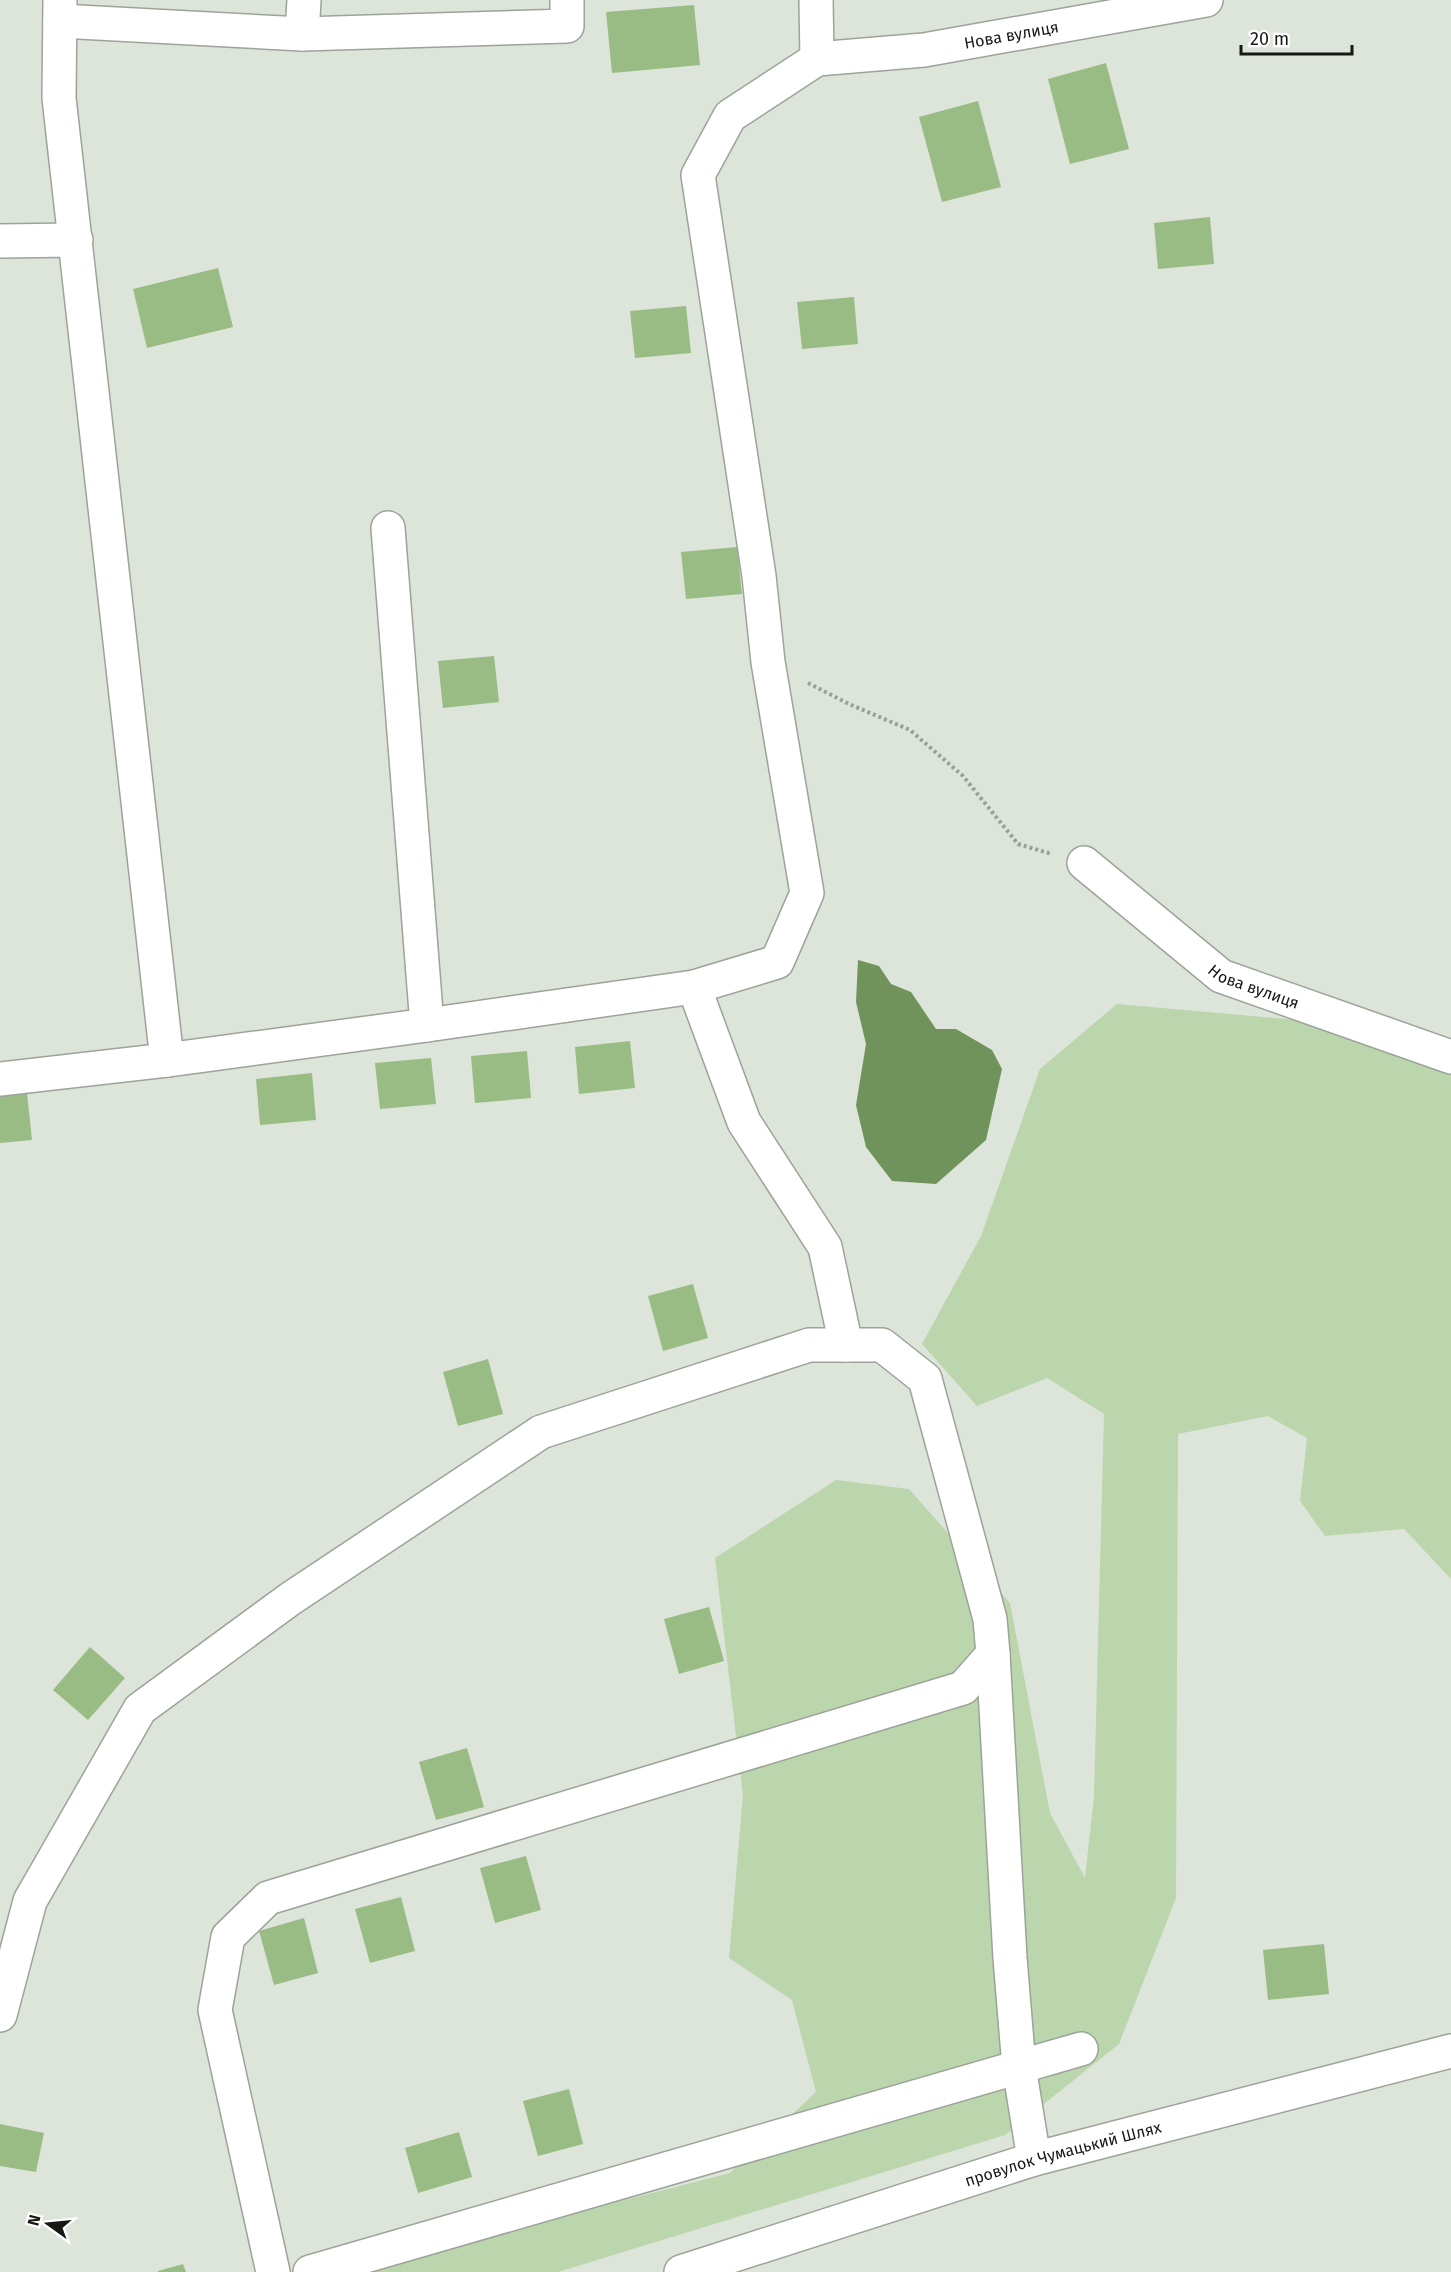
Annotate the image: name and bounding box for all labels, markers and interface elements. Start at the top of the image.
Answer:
street label: Нова вулиця [963,17,1060,52]
scale bar [1241,18,1352,56]
text: 20 m [1250,28,1289,50]
street label: Нова вулиця [1205,960,1302,1012]
street label: провулок Чумацький Шлях [962,2117,1163,2190]
north arrow [18,2194,78,2254]
text: N [23,2213,45,2228]

